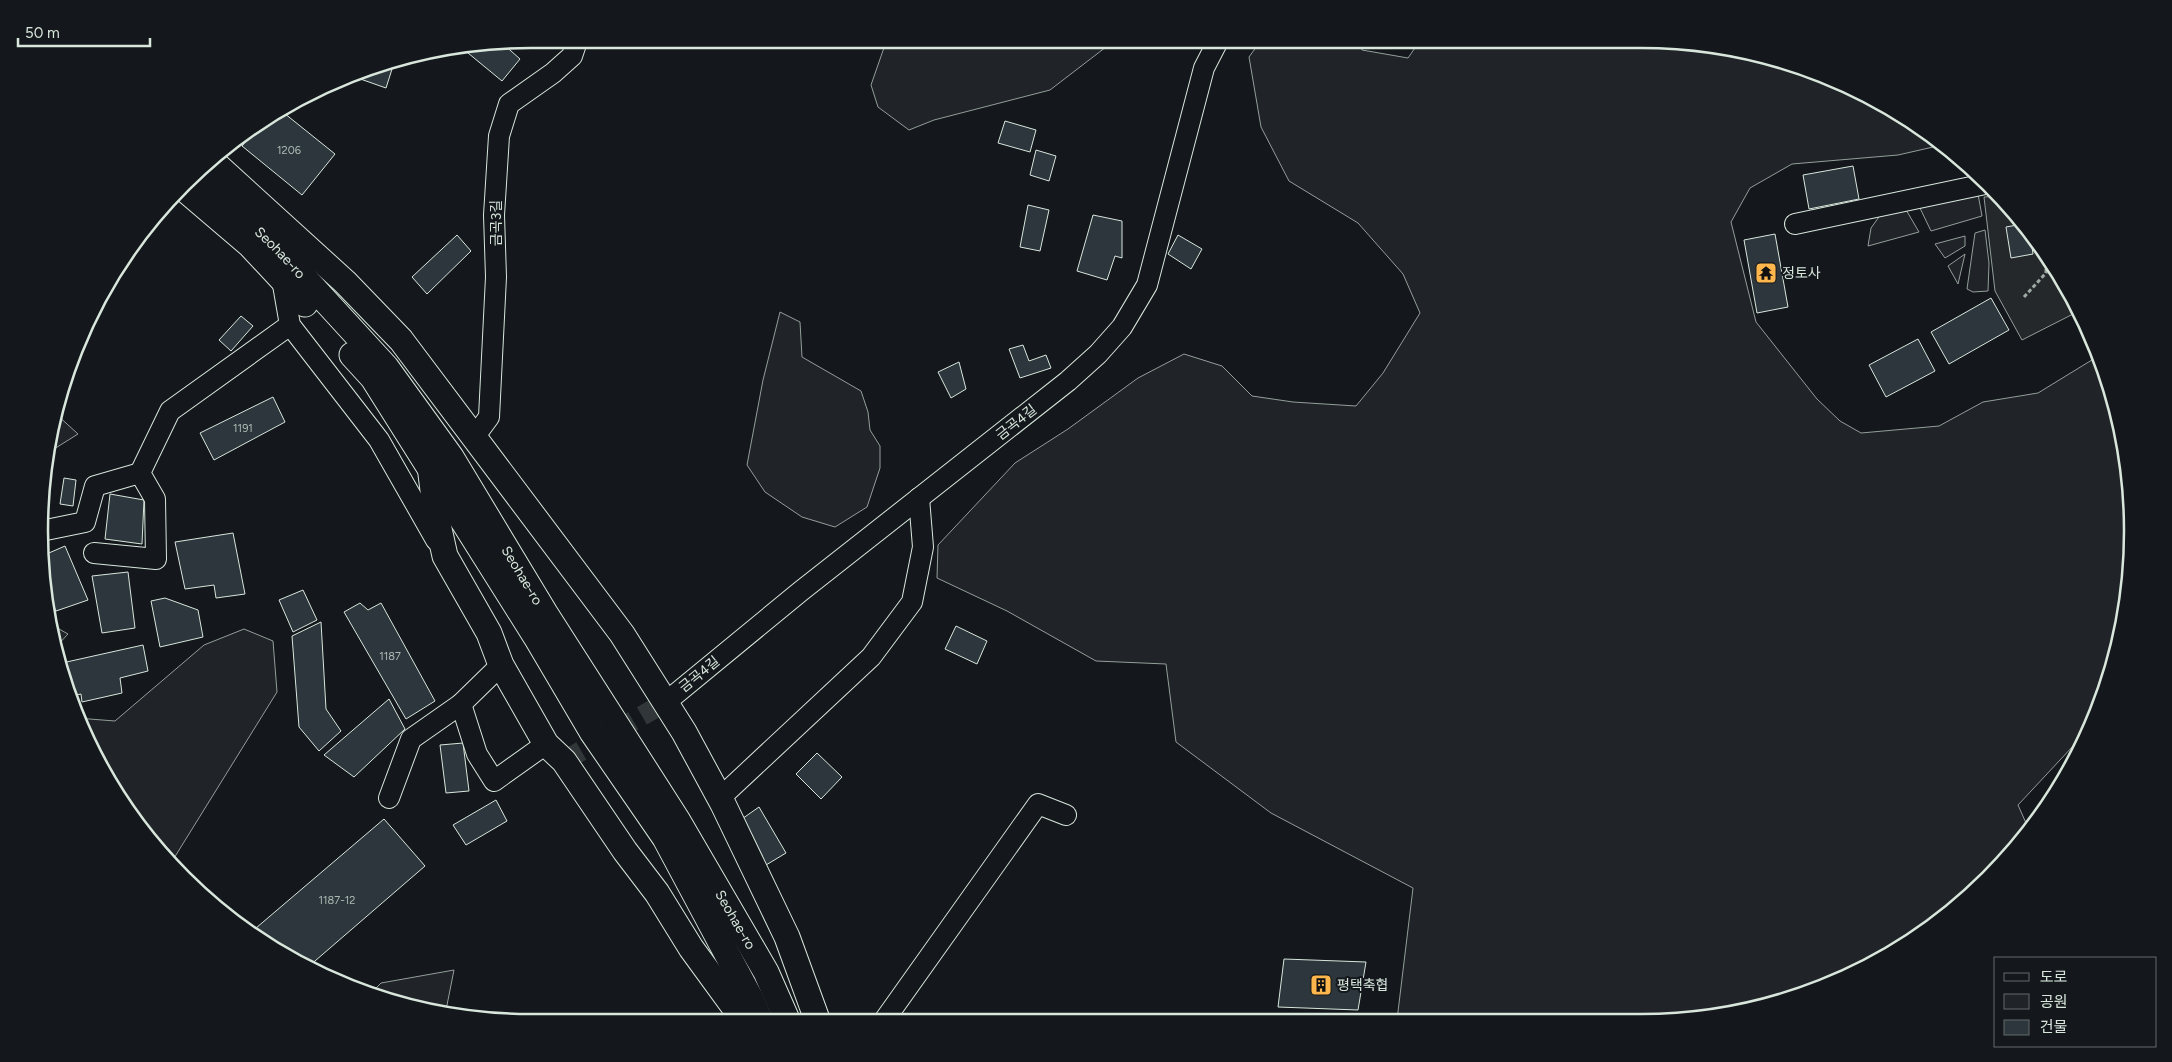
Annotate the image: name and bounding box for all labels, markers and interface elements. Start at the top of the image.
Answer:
scale bar [18,15,150,47]
text: 50 m [25,24,60,42]
house number: 1206 [277,144,301,157]
street label: 금곡3길 [488,200,505,246]
street label: Seohae-ro [251,224,309,282]
temple icon: 정토사 [1754,261,1778,285]
place label: 정토사 [1782,265,1821,282]
street label: 금곡4길 [992,401,1040,444]
house number: 1191 [233,422,253,435]
street label: Seohae-ro [498,543,546,608]
house number: 1187 [379,650,401,663]
street label: 금곡4길 [676,653,723,696]
street label: Seohae-ro [711,887,759,953]
house number: 1187-12 [318,894,356,907]
legend [1994,957,2157,1047]
text: 도로 [2040,968,2068,986]
building icon: 평택축협 [1309,973,1333,997]
place label: 평택축협 [1337,977,1389,994]
text: 공원 [2040,993,2068,1011]
text: 건물 [2040,1018,2068,1036]

